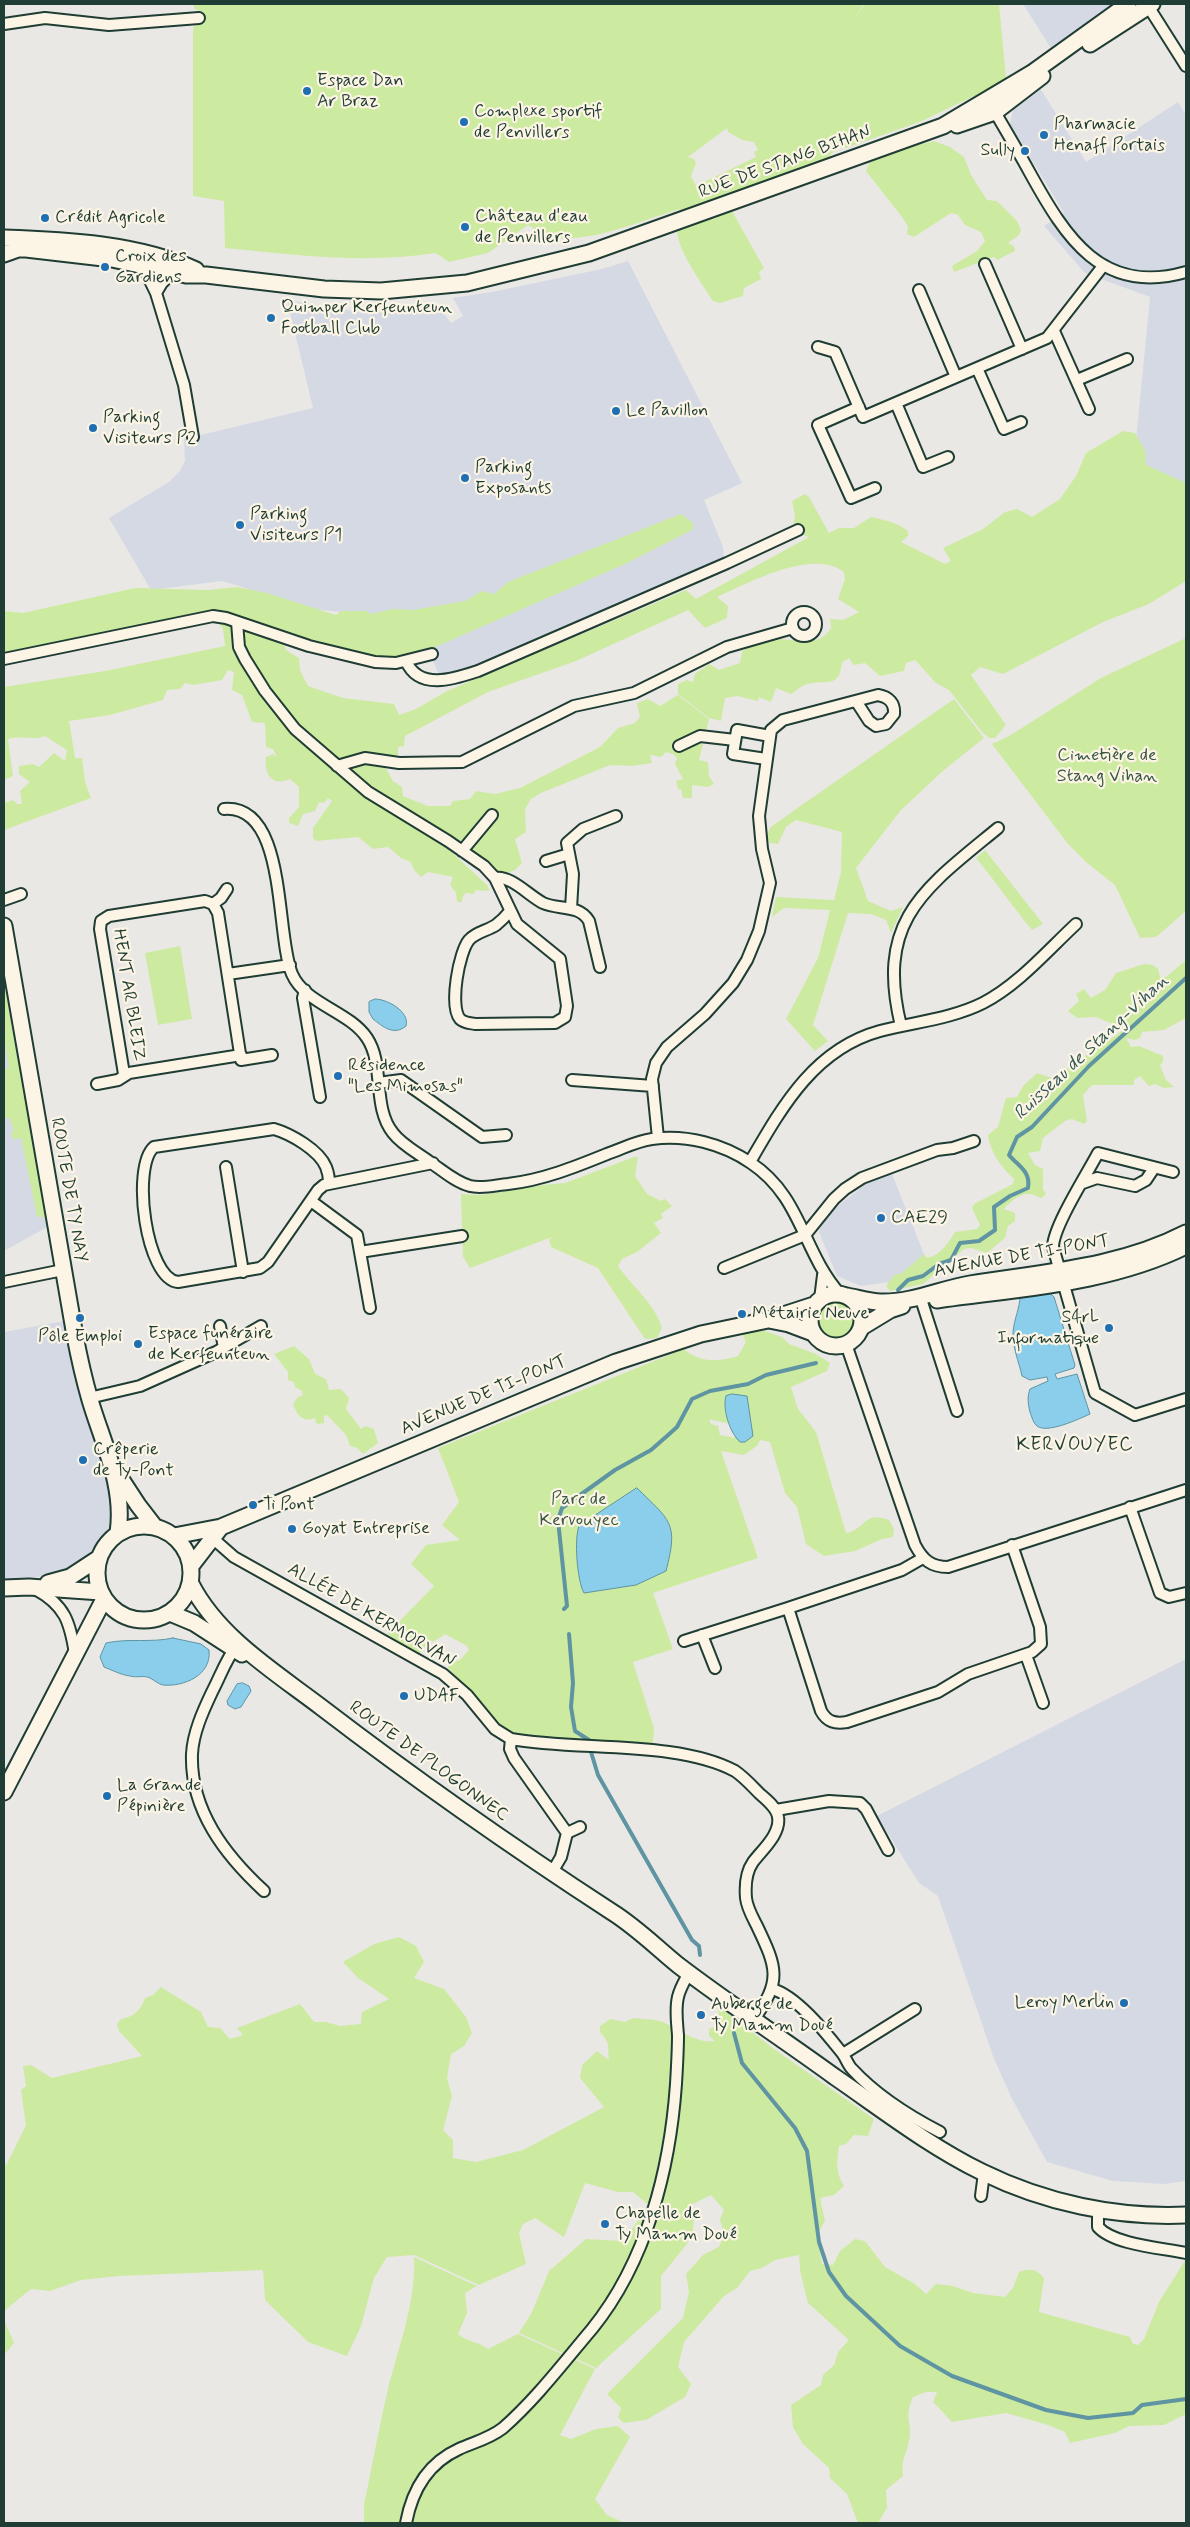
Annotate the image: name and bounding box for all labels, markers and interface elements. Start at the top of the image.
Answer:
place label: Espace Dan Ar Braz [317,70,404,112]
marker: Espace Dan Ar Braz [301,85,313,97]
place label: Complexe sportif de Penvillers [474,101,603,144]
place label: Pharmacie Henaff Portais [1054,114,1165,156]
marker: Complexe sportif de Penvillers [458,116,470,128]
street label: RUE DE STANG BIHAN [696,122,874,204]
marker: Pharmacie Henaff Portais [1038,129,1050,141]
place label: Sully [980,140,1015,162]
marker: Sully [1019,145,1031,157]
place label: Château d'eau de Penvillers [475,206,588,248]
place label: Crédit Agricole [55,207,166,229]
marker: Crédit Agricole [39,212,51,224]
marker: Château d'eau de Penvillers [459,221,471,233]
place label: Croix des Gardiens [115,246,187,288]
marker: Croix des Gardiens [99,261,111,273]
place label: Quimper Kerfeunteun Football Club [281,297,452,340]
marker: Quimper Kerfeunteun Football Club [265,312,277,324]
place label: Le Pavillon [626,400,708,422]
marker: Le Pavillon [610,405,622,417]
place label: Parking Visiteurs P2 [103,407,196,449]
marker: Parking Visiteurs P2 [87,422,99,434]
place label: Parking Exposants [475,457,551,499]
marker: Parking Exposants [459,472,471,484]
place label: Parking Visiteurs P1 [250,504,342,546]
marker: Parking Visiteurs P1 [234,519,246,531]
park label: Cimetière de Stang Vihan [1057,745,1157,788]
street label: HENT AR BLEIZ [107,928,149,1062]
water label: Ruisseau de Stang-Vihan [1010,970,1174,1126]
place label: Résidence "Les Mimosas" [348,1055,463,1098]
marker: Résidence "Les Mimosas" [332,1070,344,1082]
street label: ROUTE DE TY NAY [45,1116,91,1264]
place label: CAE29 [891,1207,948,1229]
marker: CAE29 [875,1212,887,1224]
street label: AVENUE DE TI-PONT [933,1231,1111,1283]
place label: Métairie Neuve [752,1303,869,1325]
place label: S4rL Informatique [997,1307,1099,1350]
marker: Métairie Neuve [736,1308,748,1320]
marker: Pôle Emploi [74,1312,86,1324]
marker: S4rL Informatique [1103,1322,1115,1334]
place label: Espace funéraire de Kerfeunteun [148,1323,273,1366]
place label: Pôle Emploi [38,1326,122,1348]
marker: Espace funéraire de Kerfeunteun [132,1338,144,1350]
street label: AVENUE DE TI-PONT [398,1351,570,1441]
district label: KERVOUYEC [1016,1435,1134,1457]
place label: Crêperie de Ty-Pont [93,1439,174,1482]
marker: Crêperie de Ty-Pont [77,1454,89,1466]
park label: Parc de Kervouyec [539,1489,619,1532]
place label: Ti Pont [263,1494,315,1516]
marker: Ti Pont [247,1499,259,1511]
place label: Goyat Entreprise [302,1518,430,1540]
marker: Goyat Entreprise [286,1523,298,1535]
street label: ALLÉE DE KERMORVAN [283,1559,459,1673]
place label: UDAF [414,1685,459,1707]
marker: UDAF [398,1690,410,1702]
street label: ROUTE DE PLOGONNEC [344,1697,512,1827]
place label: La Grande Pépinière [117,1775,201,1818]
marker: La Grande Pépinière [101,1790,113,1802]
place label: Leroy Merlin [1015,1992,1114,2014]
place label: Auberge de Ty Mamm Doué [711,1994,833,2036]
marker: Leroy Merlin [1118,1997,1130,2009]
marker: Auberge de Ty Mamm Doué [695,2009,707,2021]
place label: Chapelle de Ty Mamm Doué [615,2203,737,2246]
marker: Chapelle de Ty Mamm Doué [599,2218,611,2230]

